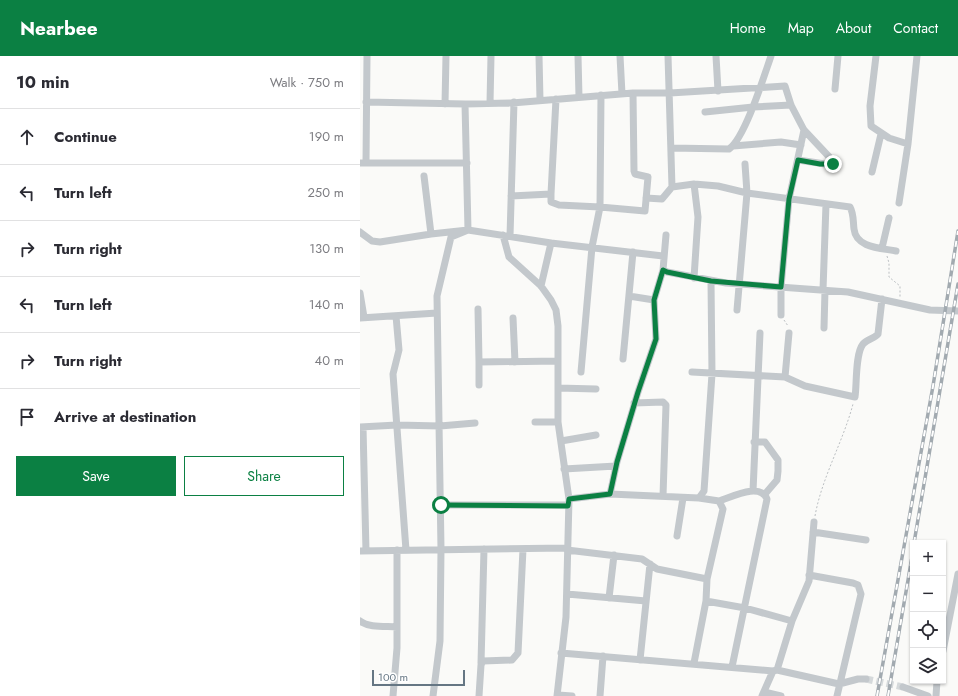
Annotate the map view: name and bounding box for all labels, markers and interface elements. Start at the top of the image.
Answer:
text: Nearbee [20,15,98,42]
text: Home [730,18,766,38]
text: Map [788,18,814,38]
text: About [836,18,871,38]
text: Contact [893,18,938,38]
text: 10 min [16,70,69,94]
text: Walk · 750 m [270,73,344,92]
icon: ahead [16,126,38,148]
text: Continue [54,126,117,148]
text: 190 m [309,127,344,146]
route end [824,155,842,173]
icon: left [16,182,38,204]
text: Turn left [54,182,112,204]
text: 250 m [307,183,344,202]
icon: right [16,238,38,260]
text: Turn right [54,238,122,260]
text: 130 m [309,239,344,258]
icon: left [16,294,38,316]
text: Turn left [54,294,112,316]
text: 140 m [309,295,344,314]
icon: right [16,350,38,372]
text: Turn right [54,350,122,372]
text: 40 m [315,351,344,370]
icon: arrive [16,406,38,428]
text: Arrive at destination [54,406,196,428]
button: Save [16,456,176,496]
button: Share [184,456,344,496]
route start [432,496,450,514]
map controls [910,540,946,684]
button: + [910,540,946,576]
button: − [910,576,946,612]
button: locate [910,612,946,648]
button: layers [910,648,946,684]
scale bar [372,668,465,687]
text: 100 m [378,669,408,685]

